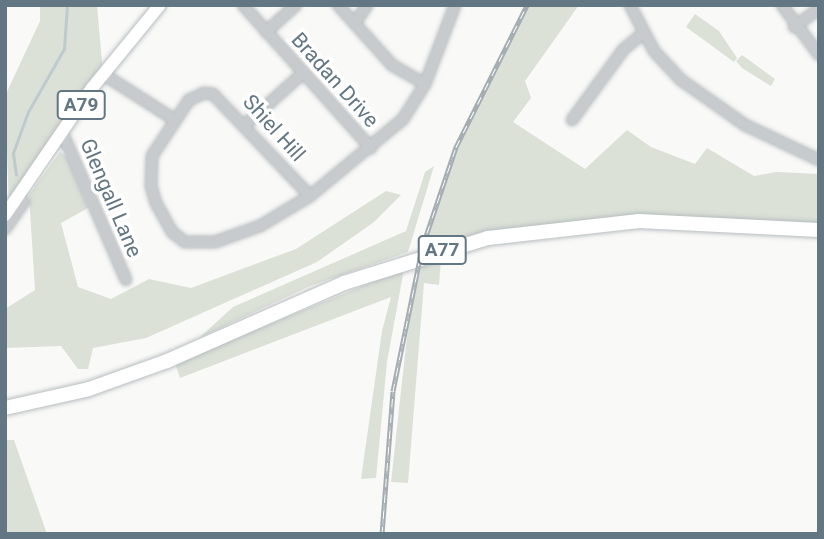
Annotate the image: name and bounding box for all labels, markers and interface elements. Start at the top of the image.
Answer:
street label: Bradan Drive [286,28,384,132]
road number: A79 [56,90,106,120]
street label: Shiel Hill [238,90,310,166]
street label: Glengall Lane [75,135,147,261]
road number: A77 [418,234,466,266]

